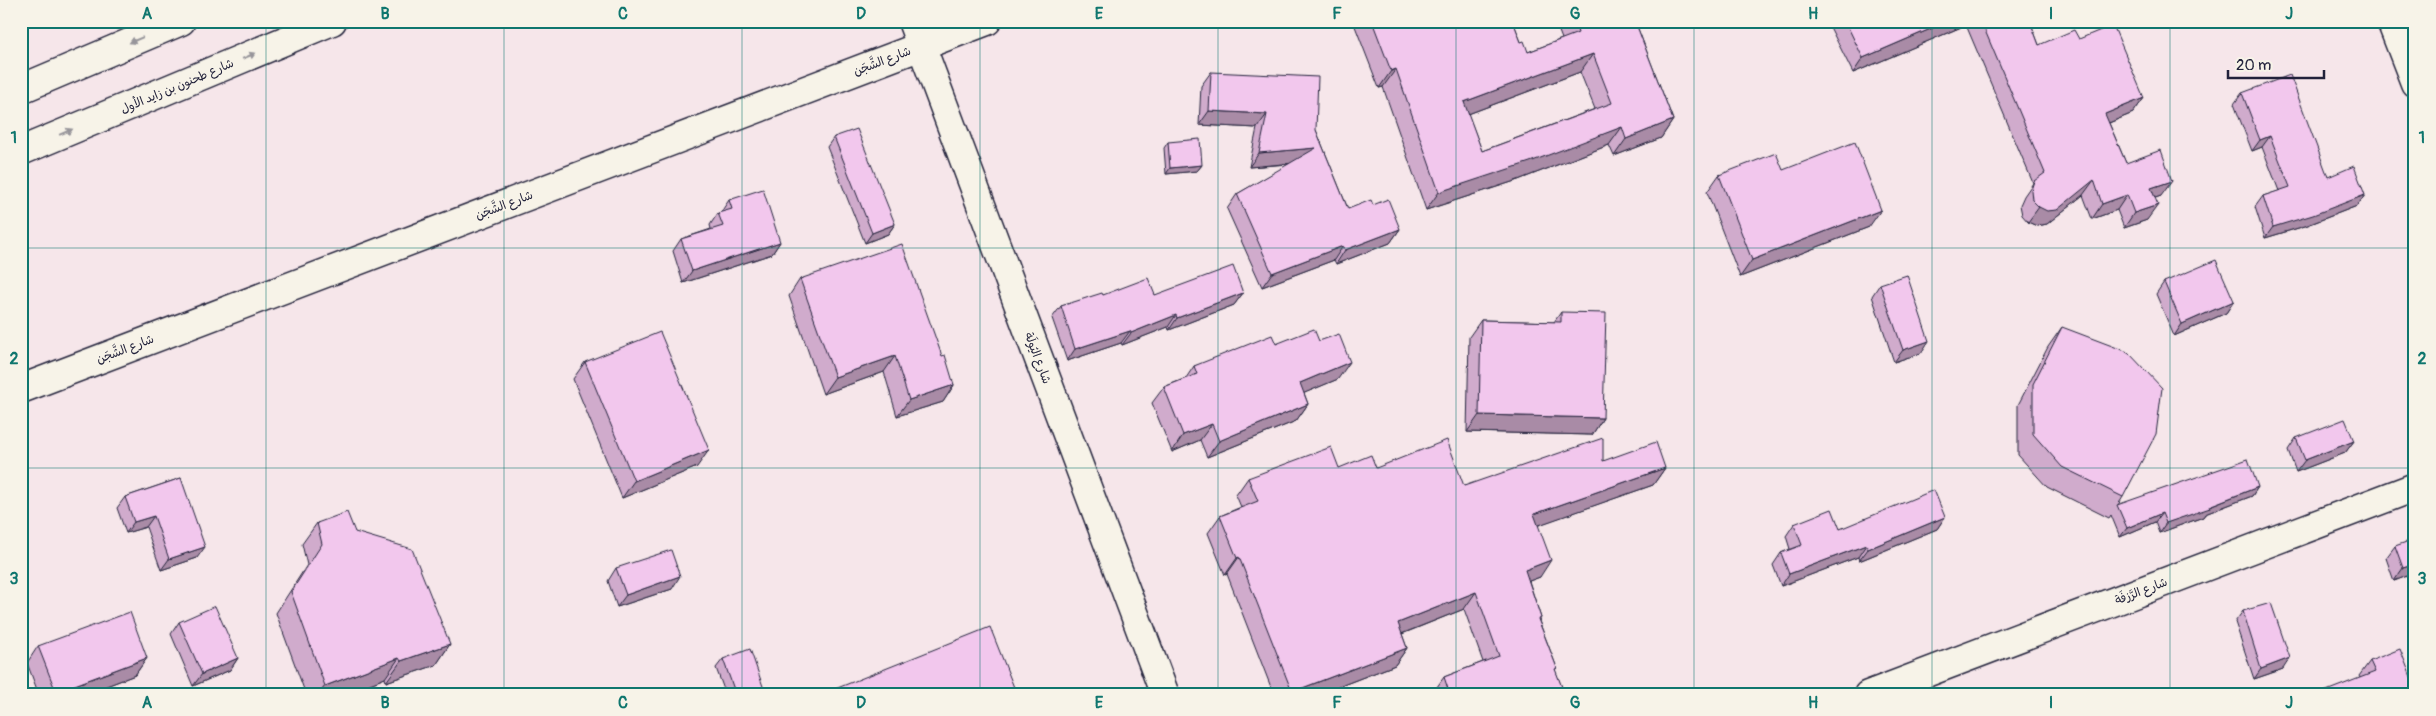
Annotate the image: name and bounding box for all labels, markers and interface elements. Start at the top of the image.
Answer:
text: A [142,4,153,24]
text: B [380,4,390,24]
text: C [618,4,628,24]
text: D [856,4,866,24]
text: E [1095,4,1104,24]
text: F [1332,4,1342,24]
text: G [1570,4,1581,24]
text: H [1808,4,1818,24]
text: I [2049,4,2053,24]
text: J [2285,4,2293,24]
one-way arrow [129,37,143,45]
street label: شارع الشَّجَن [850,41,914,80]
scale bar [2228,48,2325,80]
one-way arrow [241,52,256,59]
street label: شارع طحنون بن زايد الأول [118,55,236,118]
text: 20 m [2236,56,2271,75]
text: 1 [11,128,17,148]
one-way arrow [59,128,74,136]
text: 1 [2419,128,2425,148]
street label: شارع الشَّجَن [472,185,536,224]
street label: شارع الشَّجَن [93,329,157,368]
street label: شارع اليُولَة [1020,330,1055,386]
text: 2 [10,349,19,369]
text: 2 [2418,349,2427,369]
text: 3 [10,569,19,589]
text: 3 [2418,569,2427,589]
street label: شارع الرَّزفَة [2112,573,2170,609]
text: A [142,693,153,713]
text: B [380,693,390,713]
text: C [618,693,628,713]
text: D [856,693,866,713]
text: E [1095,693,1104,713]
text: F [1332,693,1342,713]
text: G [1570,693,1581,713]
text: H [1808,693,1818,713]
text: I [2049,693,2053,713]
text: J [2285,693,2293,713]

